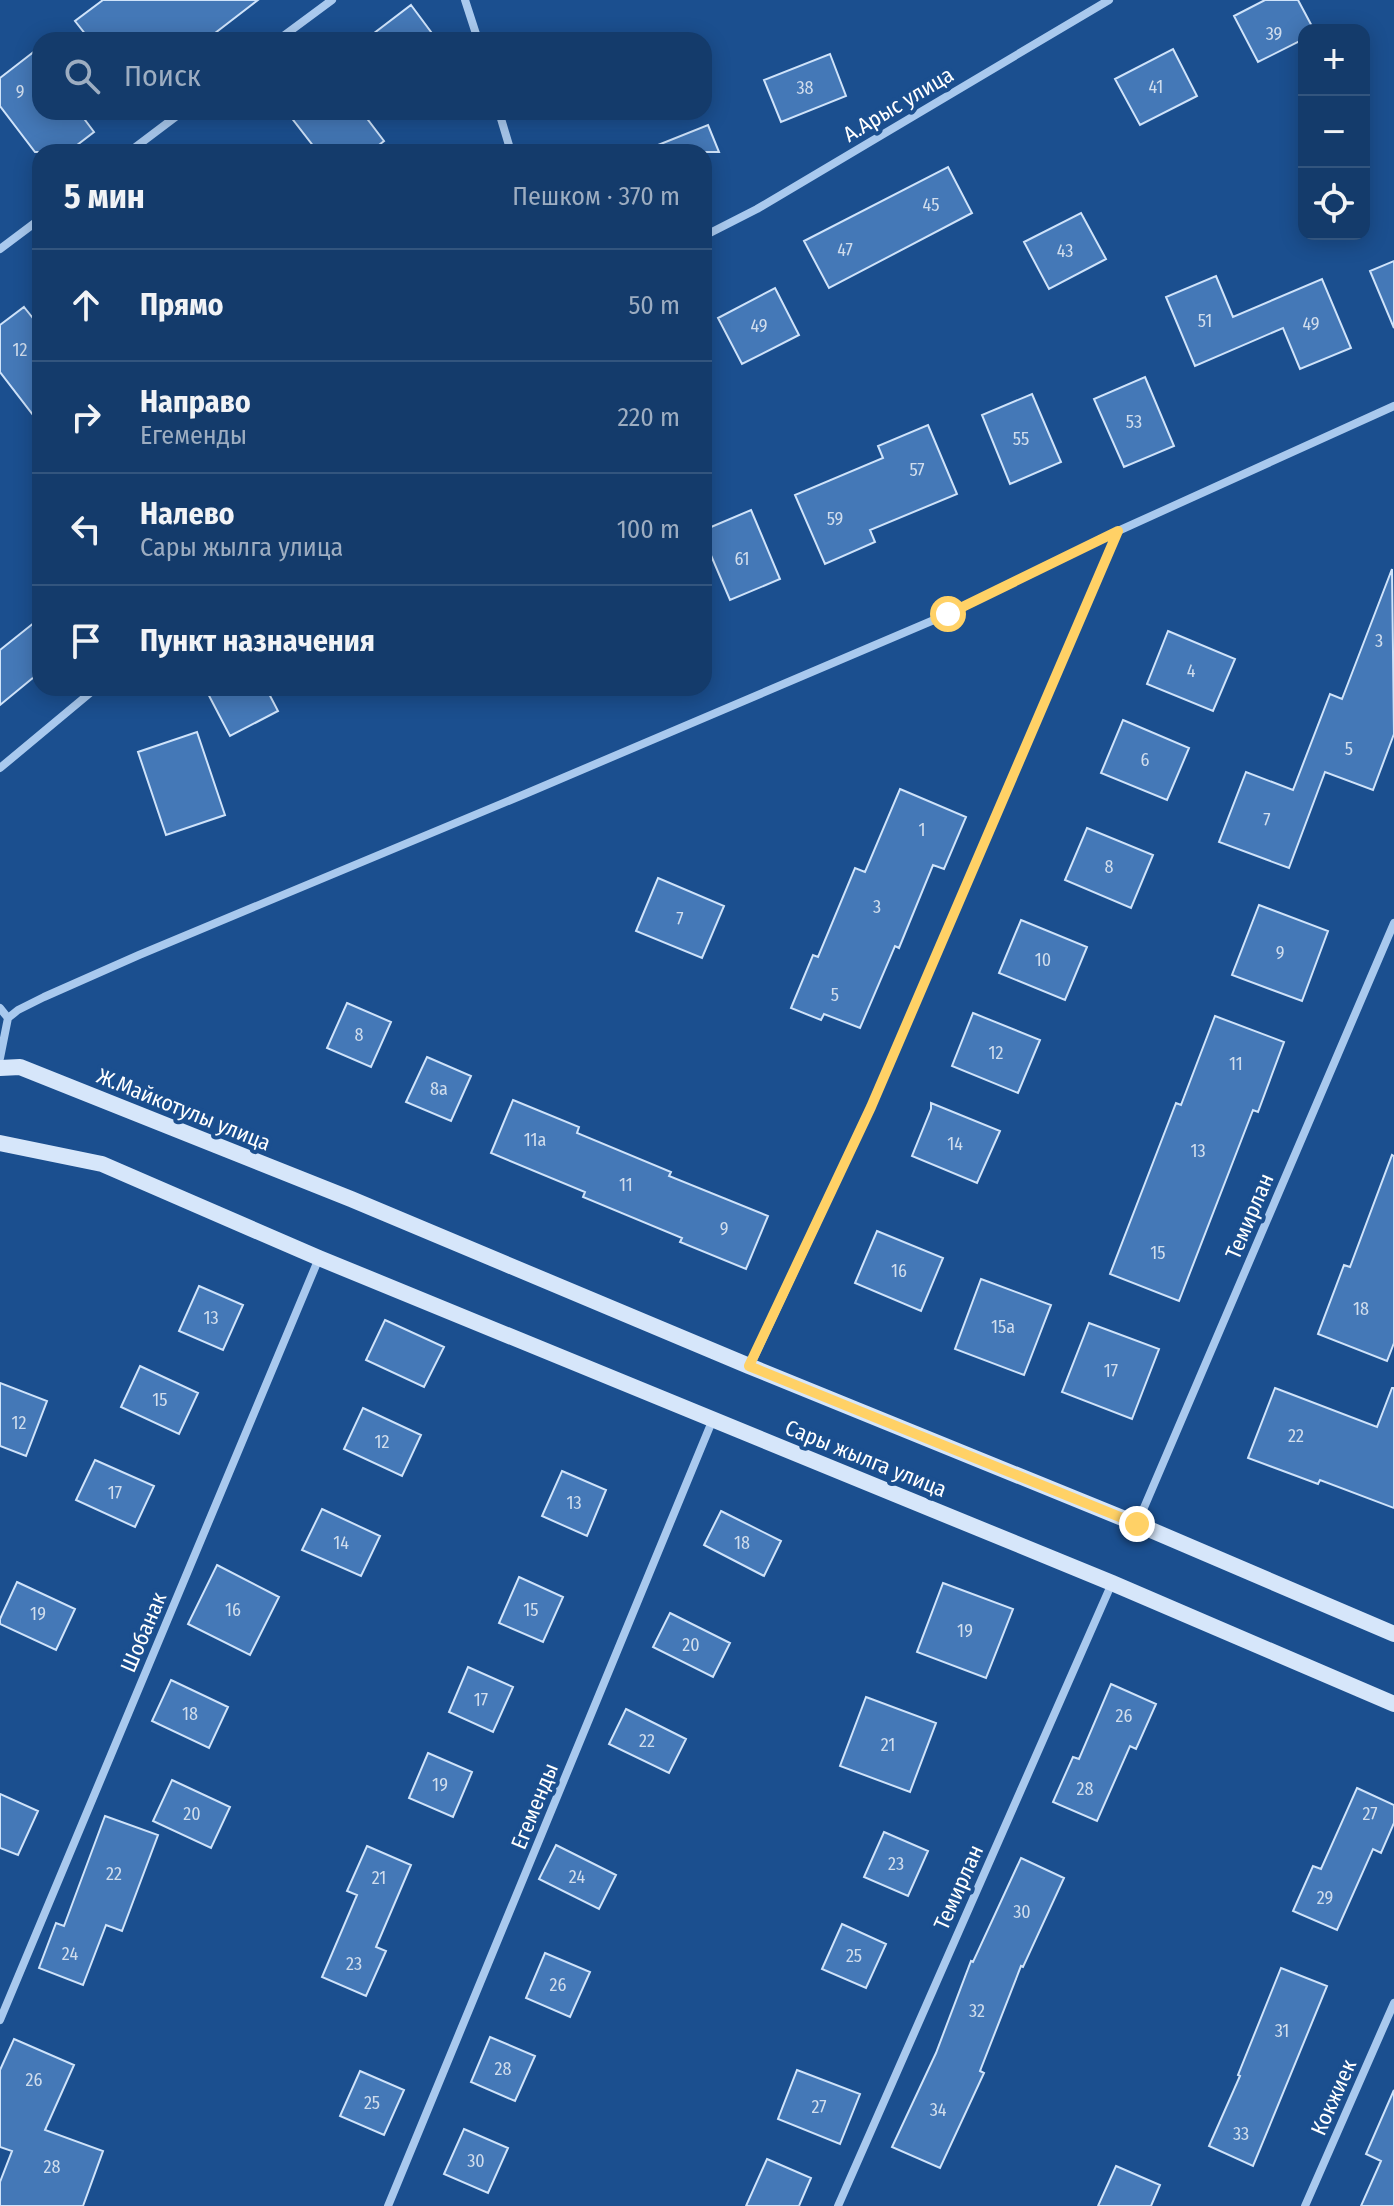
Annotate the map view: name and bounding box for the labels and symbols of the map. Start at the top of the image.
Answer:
house number: 39 [1266,23,1282,45]
street label: А.Арыс улица [838,61,958,148]
house number: 41 [1149,76,1163,98]
house number: 38 [796,77,814,99]
house number: 9 [16,81,24,103]
house number: 45 [923,194,939,216]
house number: 47 [837,239,853,261]
house number: 43 [1057,240,1073,262]
house number: 51 [1198,310,1212,332]
house number: 49 [1302,313,1320,335]
house number: 49 [750,315,768,337]
house number: 12 [13,339,28,361]
house number: 53 [1126,411,1142,433]
house number: 55 [1013,428,1029,450]
house number: 57 [909,459,925,481]
house number: 59 [827,508,843,530]
house number: 61 [734,548,750,570]
route start [930,596,966,632]
house number: 3 [1375,630,1383,652]
house number: 4 [1187,660,1196,682]
house number: 5 [1345,738,1353,760]
house number: 6 [1141,749,1150,771]
house number: 7 [1263,809,1271,831]
house number: 1 [918,819,926,841]
house number: 8 [1105,856,1114,878]
house number: 3 [873,896,881,918]
house number: 7 [676,908,684,930]
house number: 9 [1276,942,1284,964]
house number: 10 [1035,949,1051,971]
house number: 5 [831,984,839,1006]
house number: 8 [355,1024,364,1046]
house number: 12 [989,1042,1004,1064]
house number: 11 [1229,1053,1243,1075]
street label: Ж.Майкотулы улица [93,1062,275,1157]
house number: 8а [430,1078,448,1100]
house number: 11а [524,1129,546,1151]
house number: 14 [947,1133,963,1155]
house number: 13 [1190,1140,1206,1162]
street label: Темирлан [1219,1169,1280,1263]
house number: 11 [619,1174,633,1196]
house number: 9 [720,1218,728,1240]
house number: 15 [1150,1242,1166,1264]
house number: 16 [891,1260,907,1282]
house number: 18 [1353,1298,1369,1320]
house number: 13 [203,1307,219,1329]
house number: 15а [991,1316,1015,1338]
house number: 17 [1104,1360,1118,1382]
house number: 15 [152,1389,168,1411]
house number: 12 [12,1412,27,1434]
street label: Сары жылга улица [781,1414,951,1503]
house number: 22 [1288,1425,1304,1447]
house number: 12 [375,1431,390,1453]
house number: 17 [108,1482,122,1504]
house number: 13 [566,1492,582,1514]
route end [1119,1506,1155,1542]
house number: 14 [333,1532,349,1554]
house number: 18 [734,1532,750,1554]
street label: Шобанак [115,1587,173,1676]
house number: 16 [225,1599,241,1621]
house number: 15 [523,1599,539,1621]
house number: 19 [30,1603,46,1625]
house number: 19 [957,1620,973,1642]
house number: 20 [682,1634,700,1656]
house number: 17 [474,1689,488,1711]
house number: 18 [182,1703,198,1725]
house number: 26 [1116,1705,1133,1727]
house number: 22 [639,1730,655,1752]
house number: 21 [881,1734,895,1756]
street label: Егеменды [505,1759,564,1853]
house number: 19 [432,1774,448,1796]
house number: 28 [1077,1778,1093,1800]
house number: 20 [183,1803,201,1825]
house number: 27 [1362,1803,1378,1825]
street label: Темирлан [928,1840,989,1934]
house number: 23 [888,1853,904,1875]
house number: 22 [106,1863,122,1885]
house number: 24 [569,1866,585,1888]
house number: 21 [372,1867,386,1889]
house number: 29 [1317,1887,1333,1909]
house number: 30 [1013,1901,1031,1923]
house number: 24 [62,1943,78,1965]
house number: 25 [846,1945,862,1967]
house number: 23 [346,1953,362,1975]
house number: 26 [550,1974,567,1996]
house number: 32 [969,2000,985,2022]
house number: 31 [1275,2020,1289,2042]
street label: Кокжиек [1305,2054,1362,2139]
house number: 28 [495,2058,511,2080]
house number: 26 [26,2069,43,2091]
house number: 25 [364,2092,380,2114]
house number: 27 [811,2096,827,2118]
house number: 34 [930,2099,947,2121]
house number: 33 [1233,2123,1249,2145]
house number: 30 [467,2150,485,2172]
house number: 28 [44,2156,60,2178]

